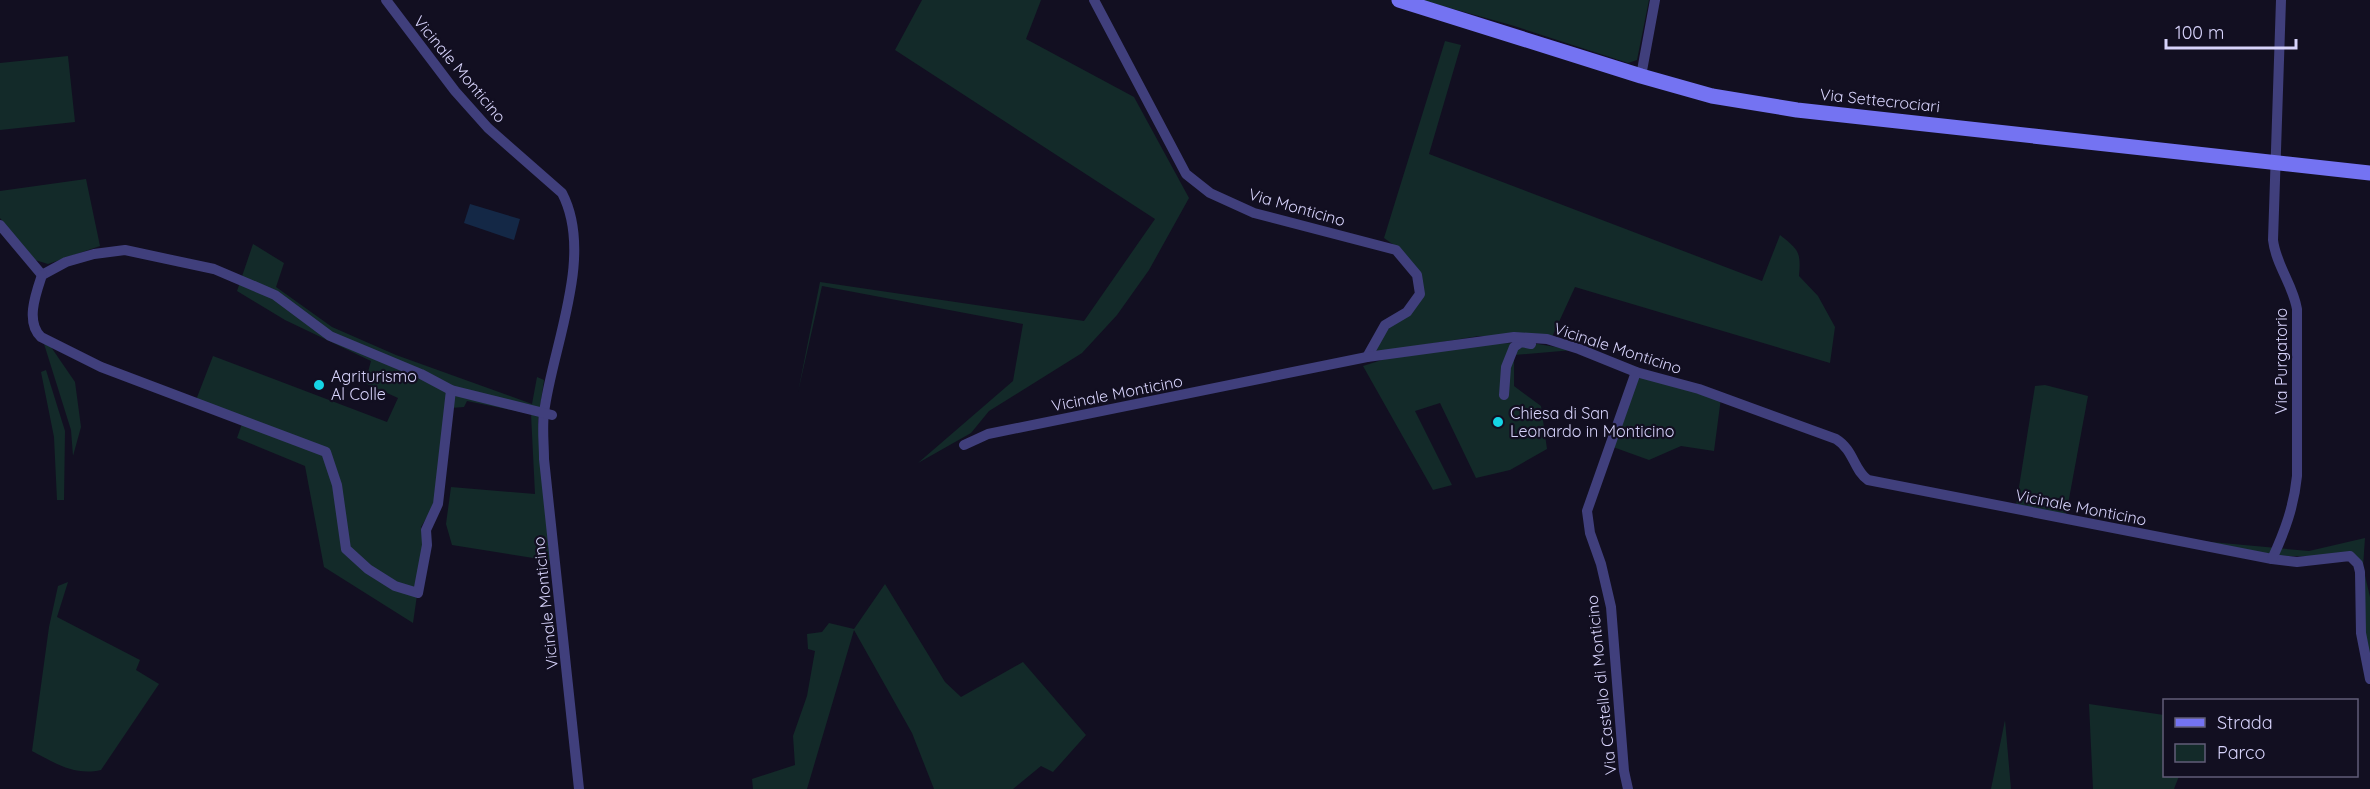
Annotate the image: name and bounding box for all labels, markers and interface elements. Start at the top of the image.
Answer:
street label: Vicinale Monticino [410,12,510,126]
scale bar [2166,12,2296,50]
text: 100 m [2175,21,2224,44]
street label: Via Settecrociari [1819,84,1941,116]
street label: Via Monticino [1246,184,1348,230]
street label: Via Purgatorio [2271,308,2291,414]
street label: Vicinale Monticino [1552,318,1684,378]
place label: Agriturismo Al Colle [331,366,417,404]
street label: Vicinale Monticino [1050,370,1184,416]
marker: Agriturismo Al Colle [312,378,326,392]
place label: Chiesa di San Leonardo in Monticino [1510,403,1674,441]
marker: Chiesa di San Leonardo in Monticino [1491,415,1505,429]
street label: Vicinale Monticino [2014,484,2148,530]
street label: Vicinale Monticino [528,536,562,670]
street label: Via Castello di Monticino [1582,594,1620,776]
legend [2163,699,2358,777]
text: Strada [2217,711,2273,734]
text: Parco [2217,741,2265,764]

